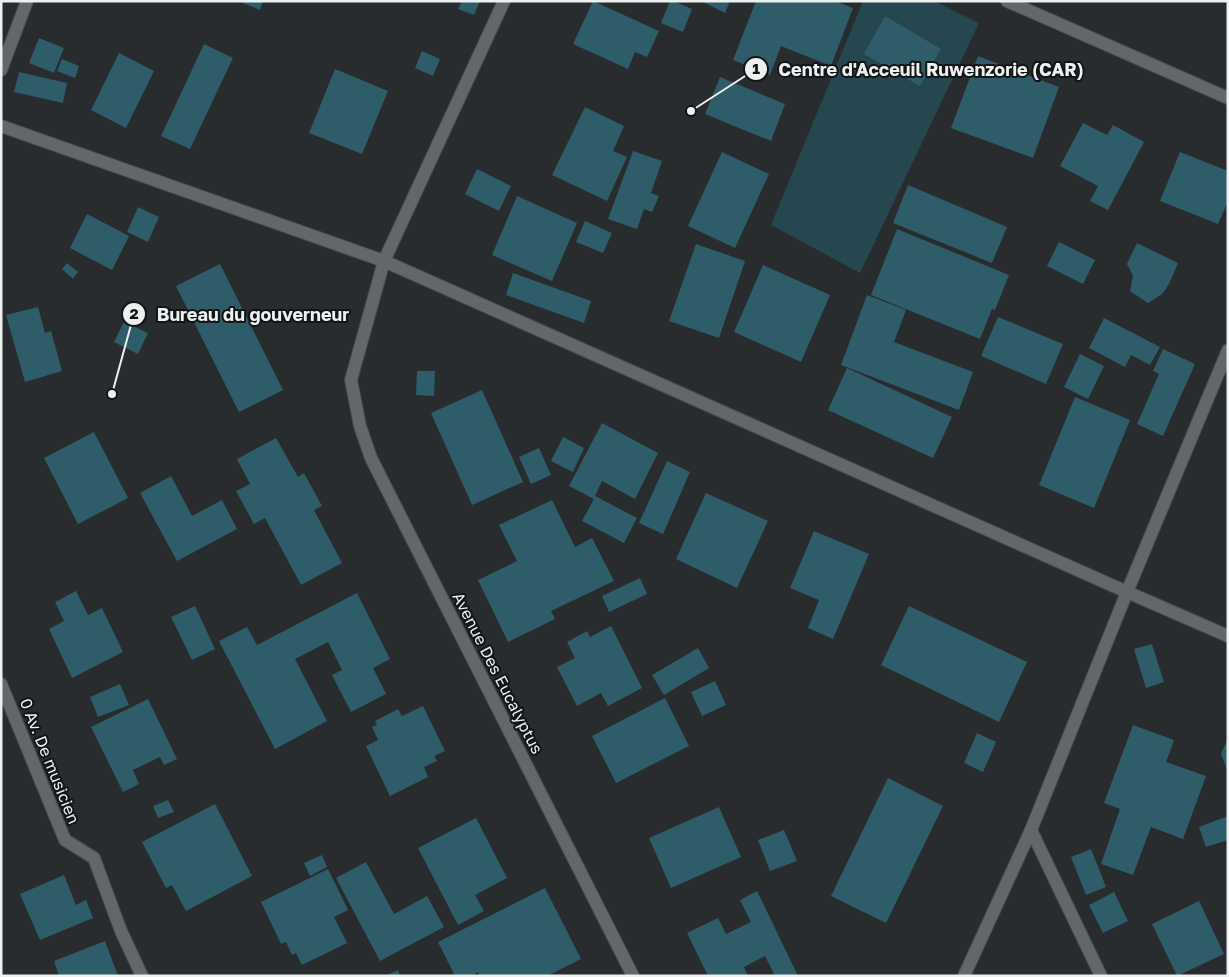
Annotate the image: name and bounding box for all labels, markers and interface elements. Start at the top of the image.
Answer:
callout: Centre d'Acceuil Ruwenzorie (CAR) [744,53,1094,86]
text: Centre d'Acceuil Ruwenzorie (CAR) [778,58,1084,80]
text: 1 [752,59,760,77]
callout: Bureau du gouverneur [121,298,359,331]
text: Bureau du gouverneur [157,303,349,325]
text: 2 [129,304,139,322]
street label: Avenue Des Eucalyptus [449,589,547,757]
street label: 0 Av. De musicien [16,695,84,827]

